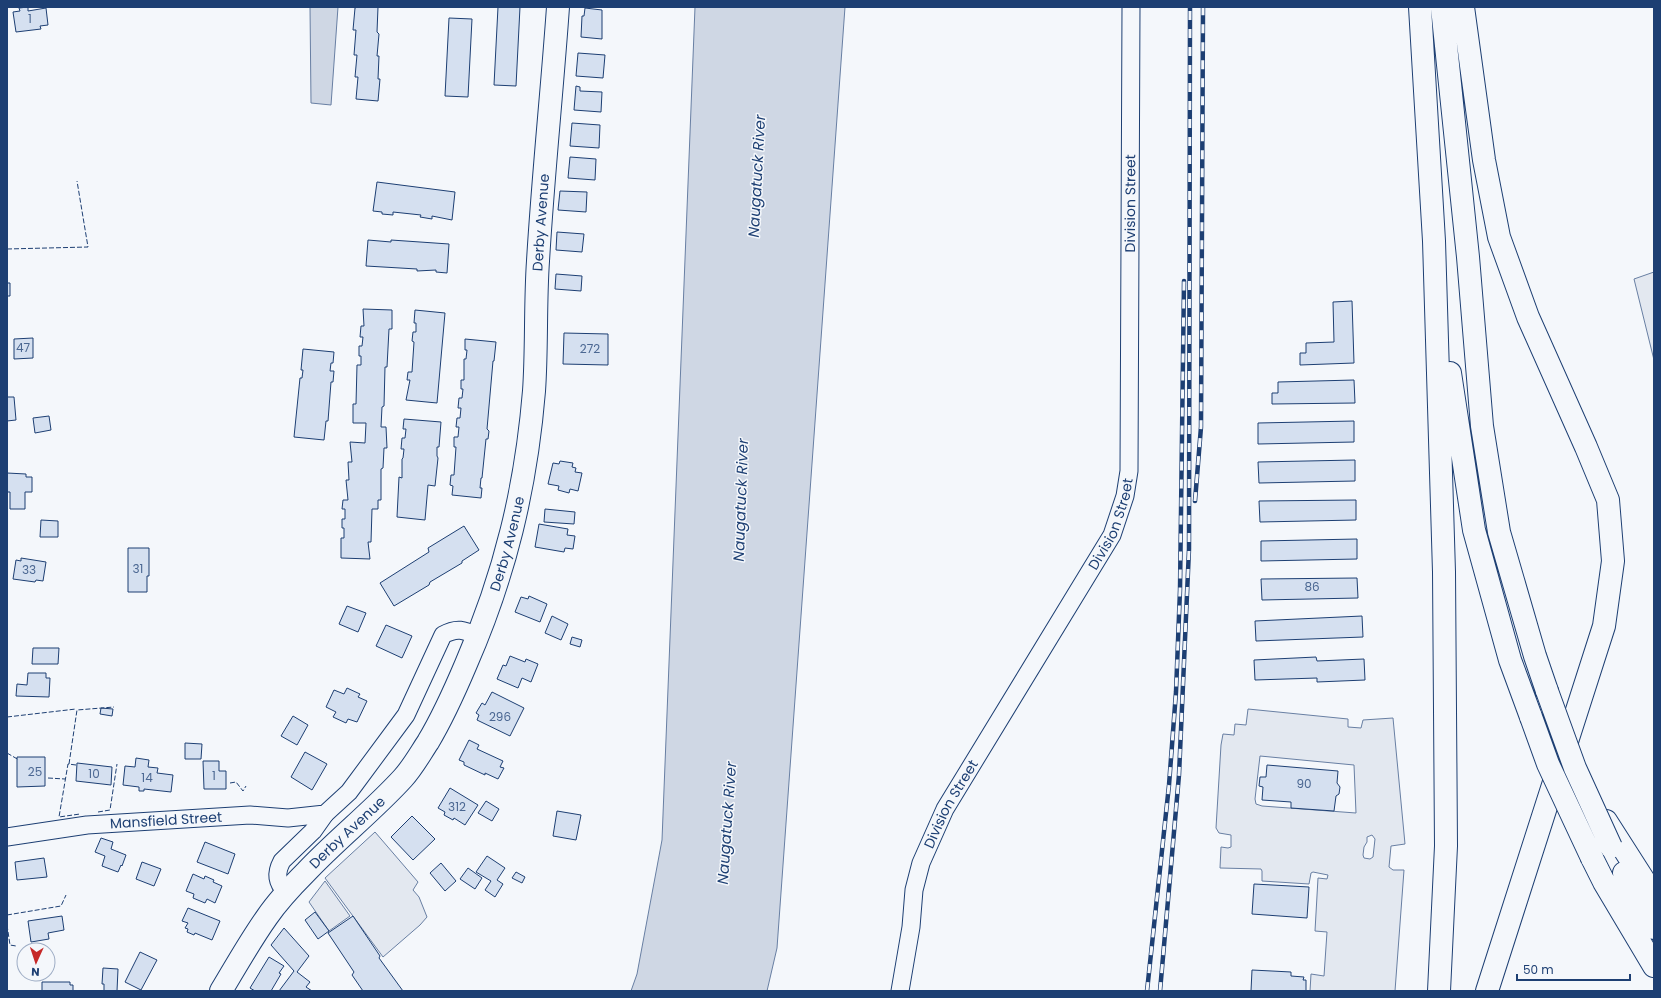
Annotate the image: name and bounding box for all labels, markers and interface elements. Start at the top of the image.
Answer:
house number: 1 [28,10,32,27]
water label: Naugatuck River [743,114,770,238]
street label: Division Street [1120,154,1140,252]
street label: Derby Avenue [527,173,554,272]
house number: 47 [16,339,30,356]
house number: 272 [580,340,600,357]
water label: Naugatuck River [728,438,753,562]
street label: Division Street [1083,477,1138,574]
street label: Derby Avenue [485,494,529,594]
house number: 31 [133,560,143,577]
house number: 33 [22,561,36,578]
house number: 86 [1304,578,1320,595]
house number: 296 [489,708,511,725]
street label: Division Street [919,756,983,852]
water label: Naugatuck River [712,760,741,885]
house number: 25 [28,763,42,780]
house number: 10 [88,765,100,782]
house number: 1 [212,767,216,784]
house number: 14 [141,769,153,786]
house number: 90 [1296,775,1312,792]
street label: Derby Avenue [305,791,390,873]
house number: 312 [448,798,466,815]
street label: Mansfield Street [109,807,223,834]
north arrow [16,942,56,982]
scale bar [1517,956,1630,982]
text: 50 m [1523,961,1554,978]
text: N [31,964,40,980]

